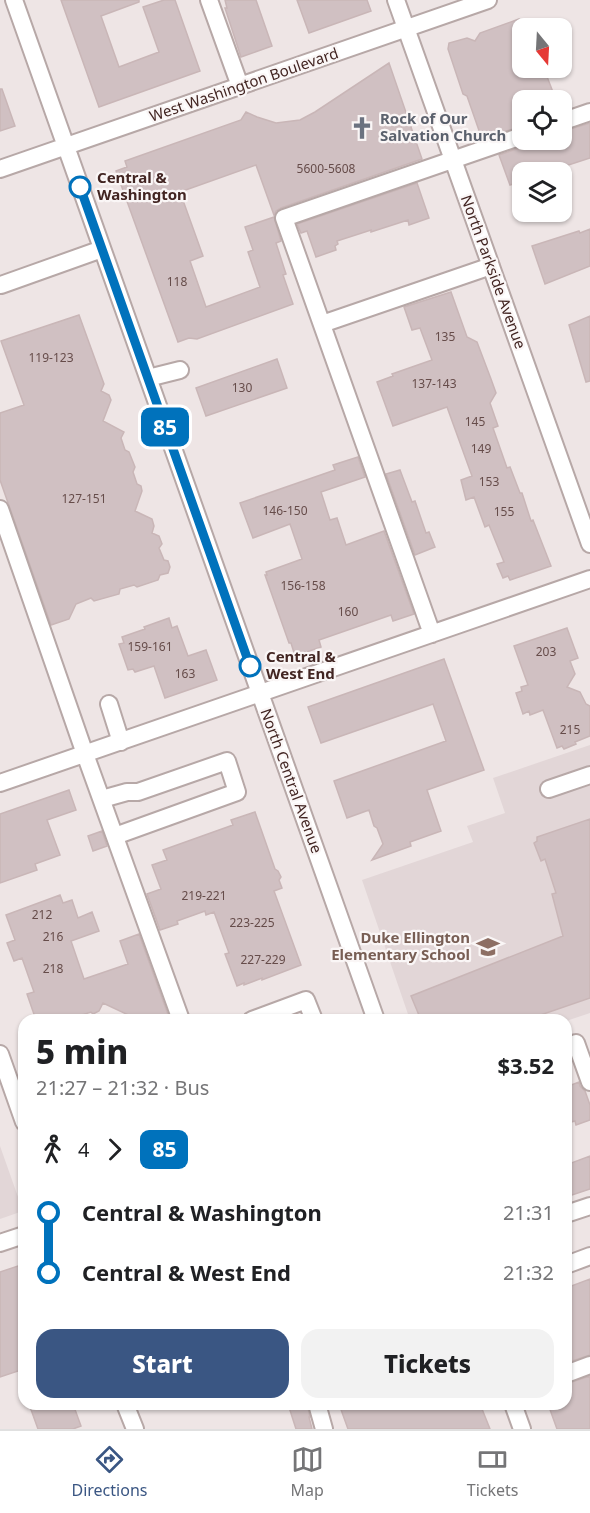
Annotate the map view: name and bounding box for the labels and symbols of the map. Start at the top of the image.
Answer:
north arrow [512,18,572,78]
street label: West Washington Boulevard [147,42,341,126]
place label: Rock of Our Salvation Church [380,108,506,145]
church icon: Rock of Our Salvation Church [349,115,375,141]
house number: 5600-5608 [297,160,356,177]
place label: Central & Washington [97,167,187,204]
marker: Central & Washington [69,176,91,198]
street label: North Parkside Avenue [457,192,531,351]
house number: 118 [167,273,187,290]
house number: 135 [435,328,455,345]
house number: 119-123 [28,349,74,366]
house number: 137-143 [411,375,457,392]
house number: 130 [232,379,252,396]
line badge: 85 [138,408,192,446]
house number: 145 [465,413,485,430]
house number: 149 [471,440,491,457]
house number: 153 [479,473,499,490]
house number: 127-151 [61,490,107,507]
house number: 146-150 [262,502,308,519]
house number: 155 [494,503,514,520]
house number: 156-158 [280,577,326,594]
house number: 160 [338,603,358,620]
house number: 159-161 [127,638,173,655]
house number: 203 [536,643,556,660]
place label: Central & West End [266,646,337,683]
marker: Central & West End [239,655,261,677]
house number: 163 [175,665,195,682]
street label: North Central Avenue [256,706,327,856]
house number: 215 [560,721,580,738]
house number: 219-221 [181,887,227,904]
house number: 212 [32,906,52,923]
house number: 223-225 [229,914,275,931]
place label: Duke Ellington Elementary School [331,927,470,964]
house number: 216 [43,928,63,945]
school or university icon: Duke Ellington Elementary School [475,934,501,960]
house number: 227-229 [240,951,286,968]
house number: 218 [43,960,63,977]

